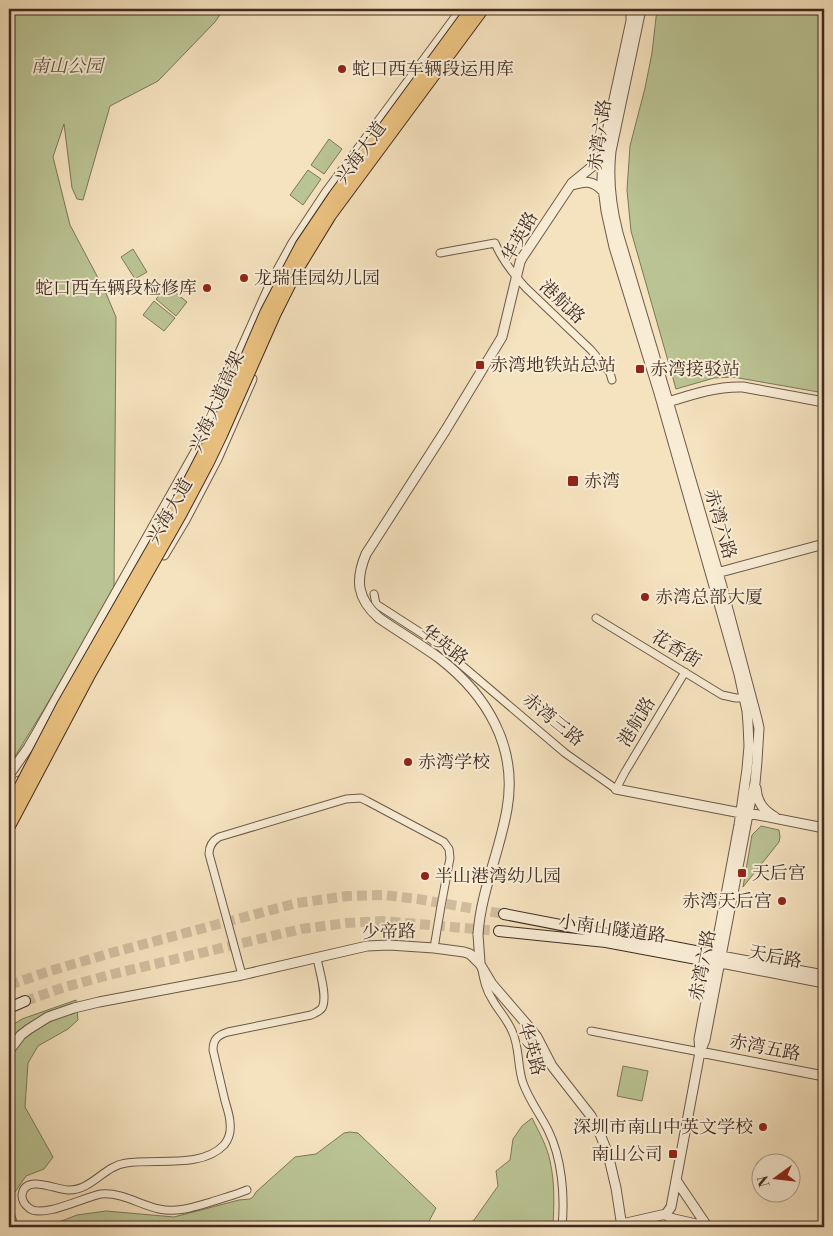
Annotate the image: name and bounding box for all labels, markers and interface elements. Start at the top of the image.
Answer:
park label: 南山公园 [31,55,106,78]
place label: 蛇口西车辆段运用库 [352,58,514,81]
marker: 蛇口西车辆段运用库 [336,63,348,75]
street label: 赤湾六路 [584,98,616,172]
street label: 兴海大道 [331,117,391,189]
street label: 华英路 [497,208,543,266]
place label: 龙瑞佳园幼儿园 [254,267,380,290]
marker: 龙瑞佳园幼儿园 [238,272,250,284]
street label: 港航路 [534,275,590,329]
place label: 蛇口西车辆段检修库 [35,277,197,300]
marker: 蛇口西车辆段检修库 [201,282,213,294]
street label: 兴海大道高架 [185,348,249,456]
place label: 赤湾地铁站总站 [490,354,616,377]
place label: 赤湾接驳站 [650,358,740,381]
marker: 赤湾地铁站总站 [474,359,486,371]
marker: 赤湾接驳站 [634,363,646,375]
place label: 赤湾 [584,470,620,493]
street label: 兴海大道 [142,474,198,548]
marker: 赤湾 [566,474,580,488]
street label: 赤湾六路 [699,486,741,562]
place label: 赤湾总部大厦 [655,586,763,609]
marker: 赤湾总部大厦 [639,591,651,603]
street label: 华英路 [416,620,472,670]
street label: 花香街 [647,625,705,673]
street label: 赤湾三路 [518,688,588,752]
street label: 港航路 [613,693,661,751]
place label: 赤湾学校 [418,751,490,774]
marker: 赤湾学校 [402,756,414,768]
place label: 天后宫 [752,862,806,885]
place label: 半山港湾幼儿园 [435,865,561,888]
marker: 天后宫 [736,867,748,879]
marker: 半山港湾幼儿园 [419,870,431,882]
place label: 赤湾天后宫 [682,890,772,913]
marker: 赤湾天后宫 [776,895,788,907]
street label: 小南山隧道路 [557,910,667,948]
street label: 少帝路 [362,920,416,944]
street label: 赤湾六路 [685,927,721,1003]
street label: 天后路 [746,941,804,973]
street label: 华英路 [513,1020,549,1078]
street label: 赤湾五路 [727,1030,803,1066]
place label: 深圳市南山中英文学校 [573,1116,753,1139]
marker: 深圳市南山中英文学校 [757,1121,769,1133]
place label: 南山公司 [591,1143,663,1166]
marker: 南山公司 [667,1148,679,1160]
north arrow [750,1154,800,1204]
text: N [754,1173,775,1189]

